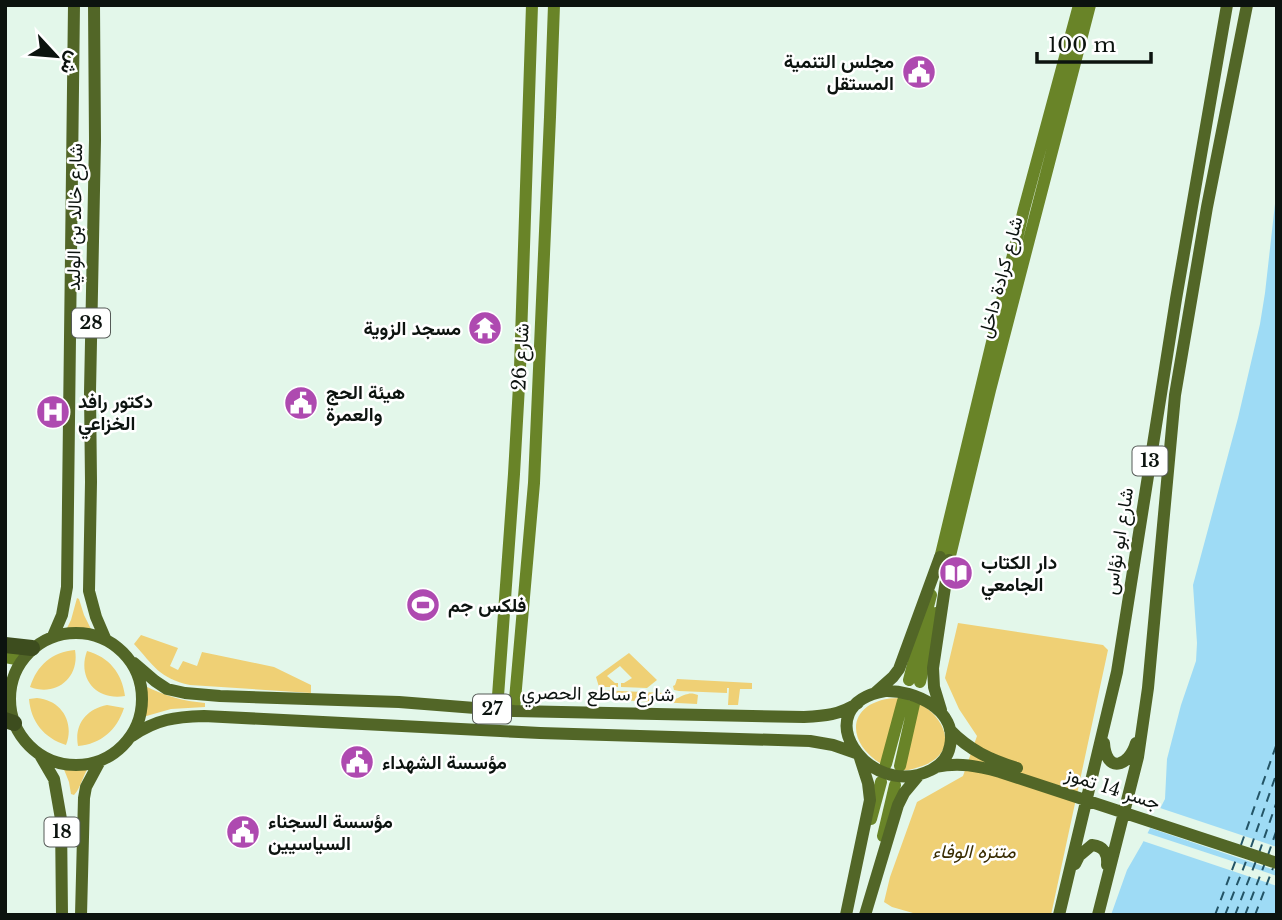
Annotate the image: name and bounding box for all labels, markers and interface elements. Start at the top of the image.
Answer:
north arrow [21,21,91,91]
scale bar [1037,21,1151,65]
text: 100 m [1048,32,1116,58]
text: ش [55,48,86,79]
place label: مجلس التنمية المستقل [784,50,894,95]
public building icon: مجلس التنمية المستقل [900,53,938,91]
street label: شارع خالد بن الوليد [62,143,88,291]
street label: شارع كرادة داخل [973,214,1029,341]
road number: 28 [72,309,110,338]
temple icon: مسجد الزوية [466,309,504,347]
place label: مسجد الزوية [363,317,461,341]
street label: شارع 26 [507,323,535,391]
place label: هيئة الحج والعمرة [326,381,405,427]
public building icon: هيئة الحج والعمرة [282,384,320,422]
place label: دكتور رافد الخزاعي [78,390,153,440]
hospital icon: دكتور رافد الخزاعي [34,393,72,431]
road number: 13 [1132,447,1168,476]
street label: شارع ابو نؤاس [1099,486,1139,597]
place label: دار الكتاب الجامعي [981,551,1057,601]
library icon: دار الكتاب الجامعي [937,554,975,592]
sports icon: فلكس جم [404,586,442,624]
place label: فلكس جم [448,594,527,618]
street label: شارع ساطع الحصري [521,681,675,710]
road number: 27 [473,694,511,724]
public building icon: مؤسسة الشهداء [338,743,376,781]
place label: مؤسسة الشهداء [382,751,507,775]
street label: جسر 14 تموز [1062,762,1163,815]
place label: مؤسسة السجناء السياسيين [268,810,393,855]
public building icon: مؤسسة السجناء السياسيين [224,813,262,851]
road number: 18 [44,818,80,846]
park label: متنزه الوفاء [932,840,1017,863]

